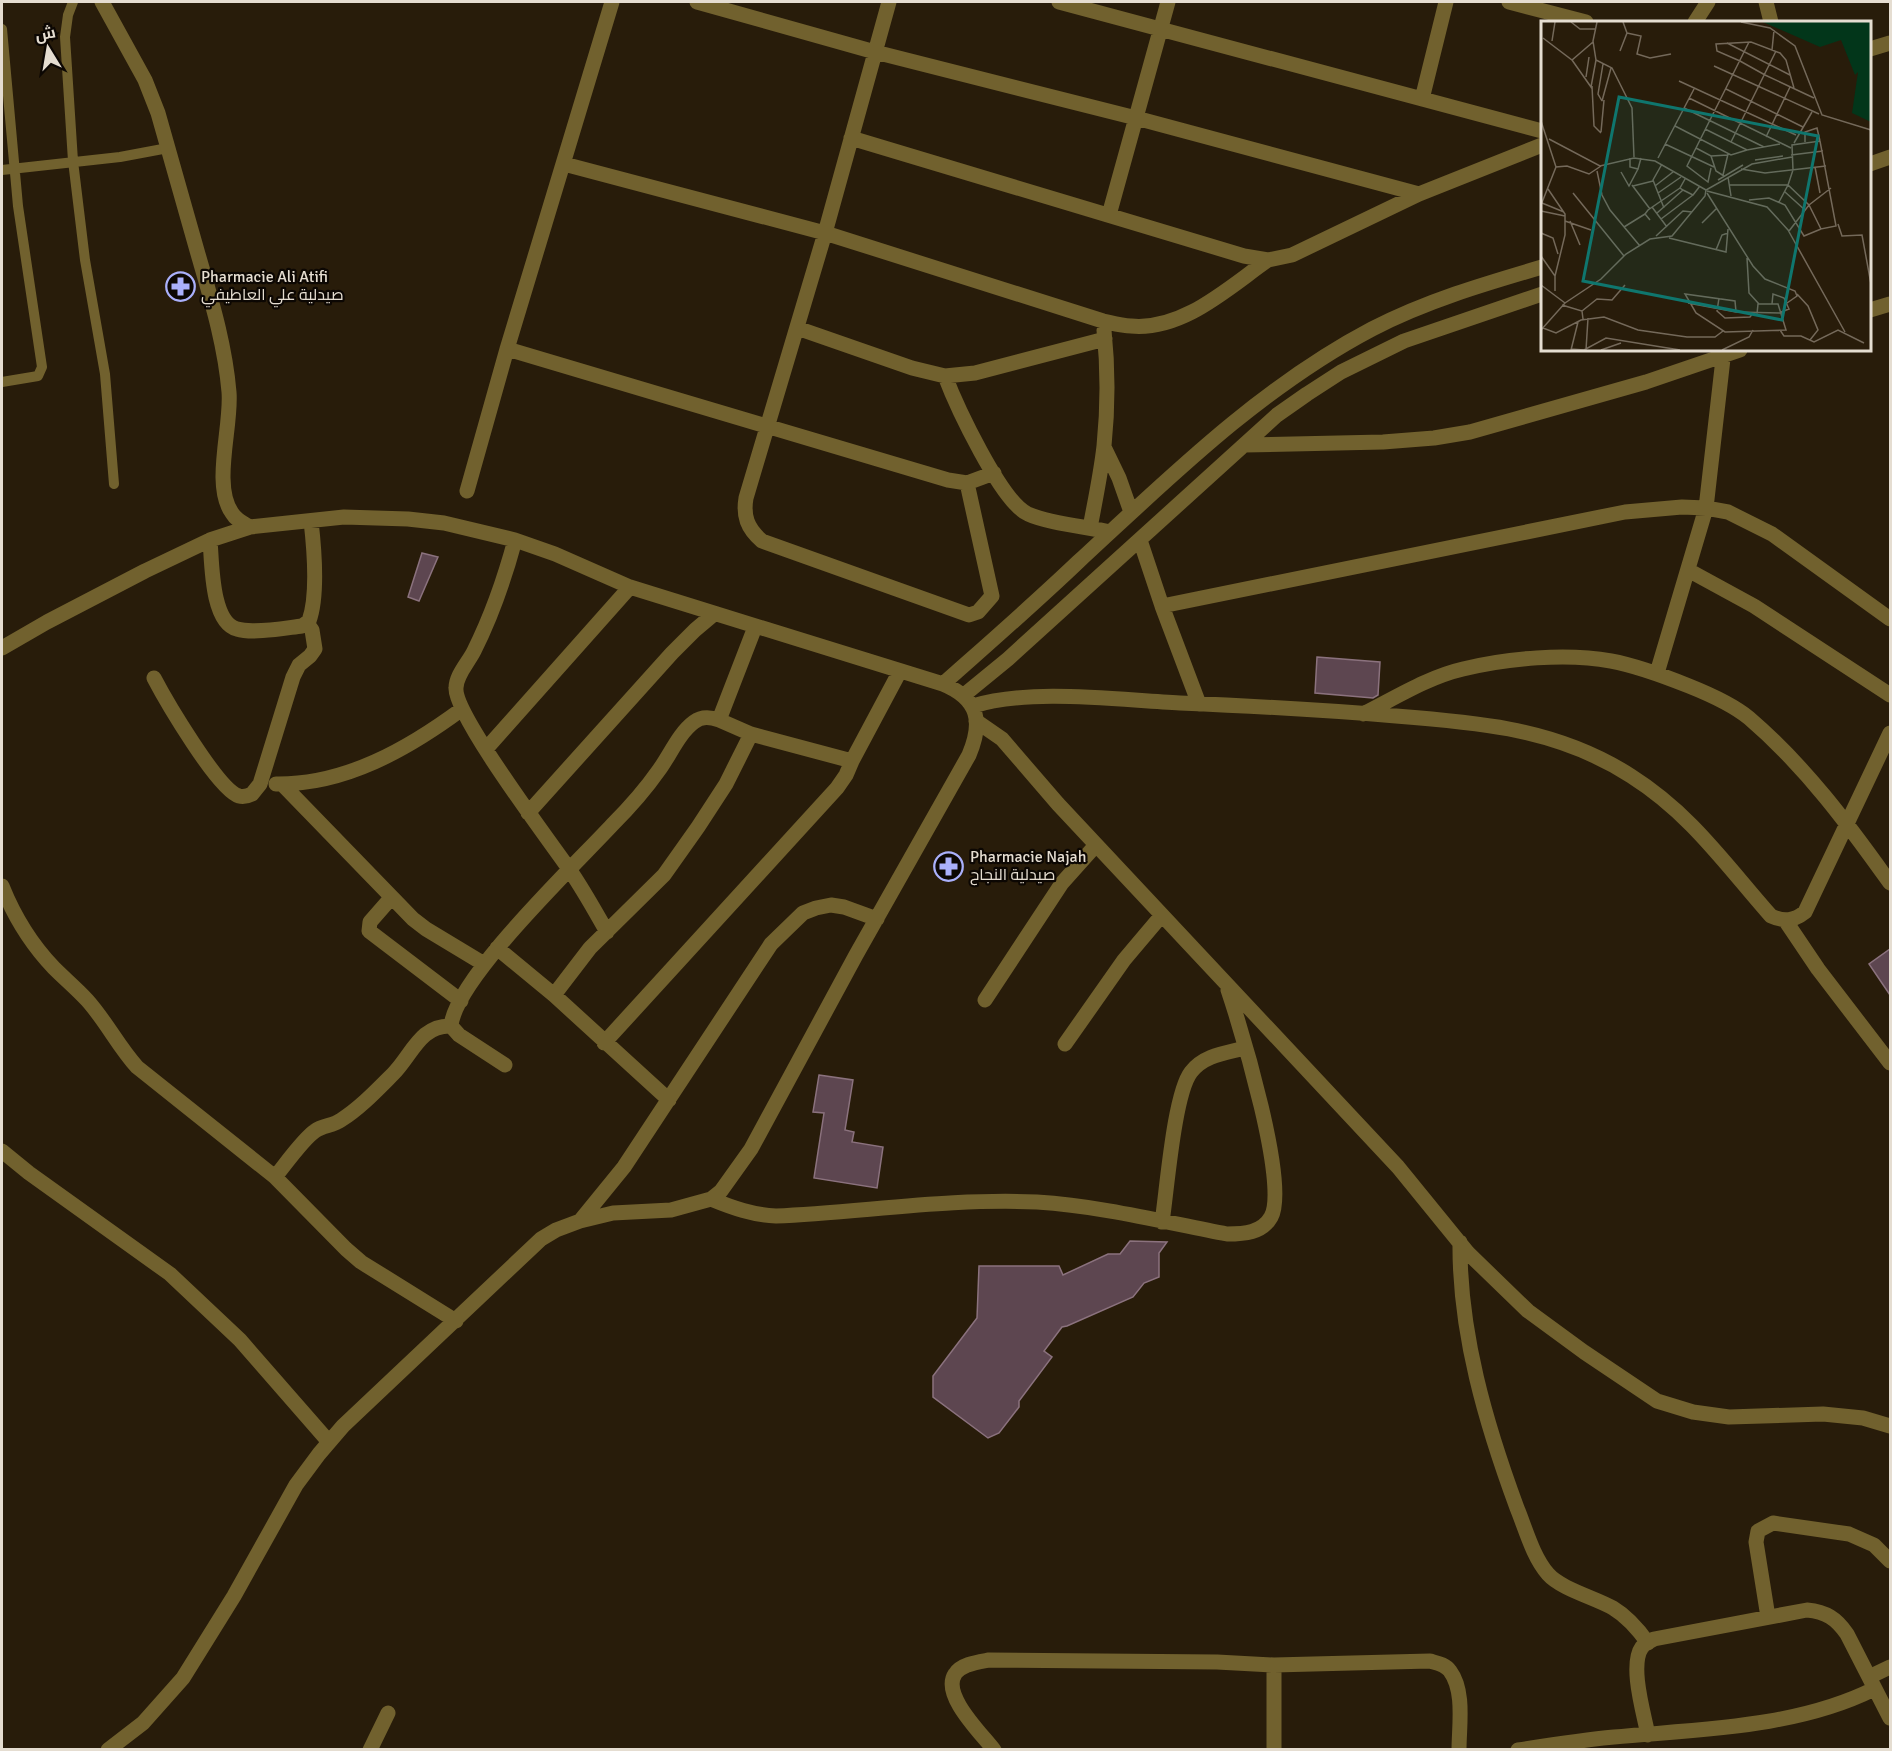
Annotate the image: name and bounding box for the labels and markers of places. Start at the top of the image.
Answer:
place label: Pharmacie Ali Atifi صيدلية علي العاطيفي [201,267,344,308]
pharmacy icon: Pharmacie Ali Atifi صيدلية علي العاطيفي [164,270,196,302]
place label: Pharmacie Najah صيدلية النجاح [970,847,1086,886]
pharmacy icon: Pharmacie Najah صيدلية النجاح [933,850,965,882]

